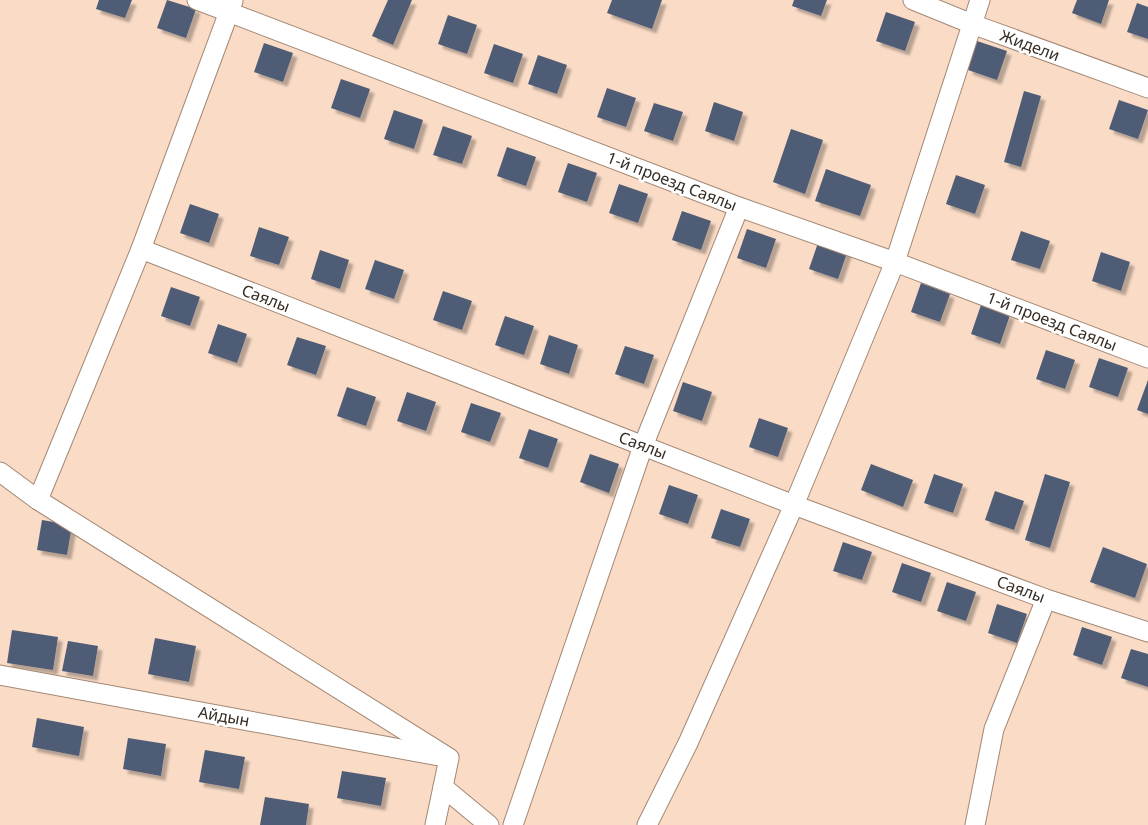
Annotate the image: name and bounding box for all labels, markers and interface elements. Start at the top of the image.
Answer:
street label: Жидели [997,24,1063,66]
street label: 1-й проезд Саялы [604,146,740,216]
street label: Саялы [239,279,293,317]
street label: 1-й проезд Саялы [984,286,1120,356]
street label: Саялы [616,426,670,464]
street label: Саялы [994,570,1048,608]
street label: Айдын [197,701,251,731]

